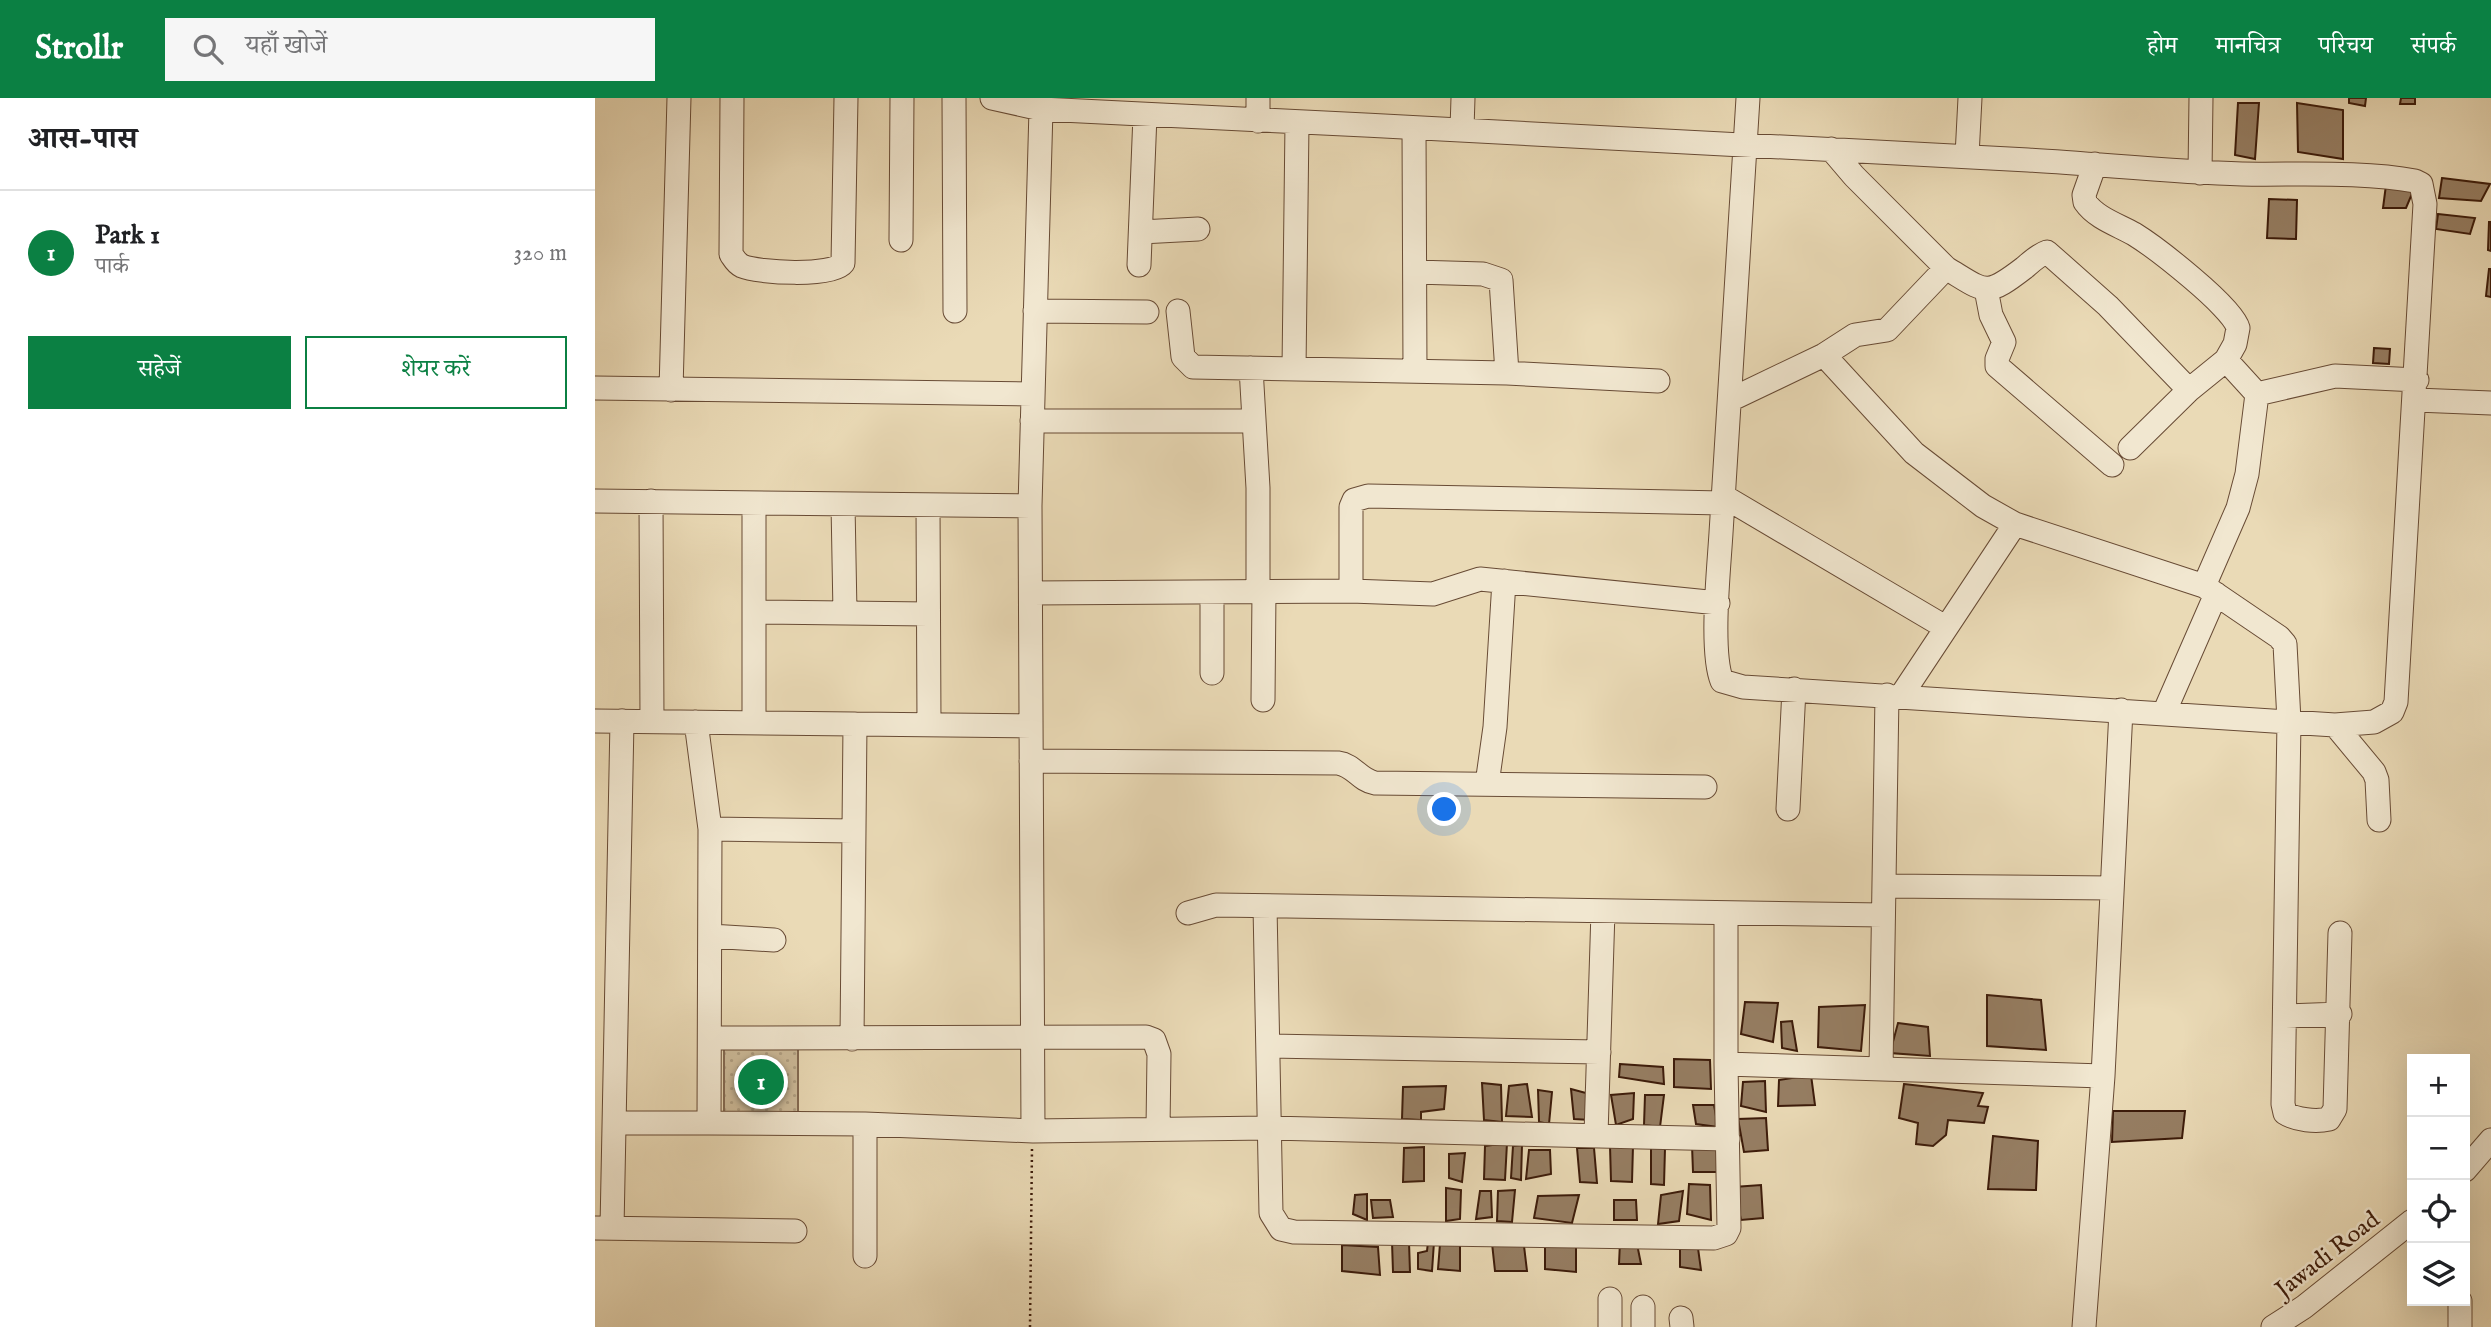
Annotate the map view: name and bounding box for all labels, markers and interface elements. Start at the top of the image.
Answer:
search box [165,18,655,81]
text: Strollr [35,28,123,70]
text: यहाँ खोजें [245,29,327,62]
icon: search [189,30,227,68]
text: होम [2147,31,2177,62]
text: मानचित्र [2215,31,2281,62]
text: परिचय [2319,31,2373,62]
text: संपर्क [2411,31,2456,62]
text: आस-पास [28,121,137,159]
text: Park 1 [95,219,160,252]
text: 1 [47,239,55,268]
text: 320 m [514,239,567,268]
text: पार्क [95,252,129,281]
button: सहेजें [28,336,291,409]
button: शेयर करें [305,336,567,409]
your location [1427,792,1461,826]
map controls [2407,1054,2470,1306]
button: + [2407,1054,2470,1117]
pin: 1 [738,1056,784,1108]
button: − [2407,1117,2470,1180]
button: locate [2407,1180,2470,1243]
street label: Jawadi Road [2267,1205,2386,1307]
button: layers [2407,1243,2470,1306]

